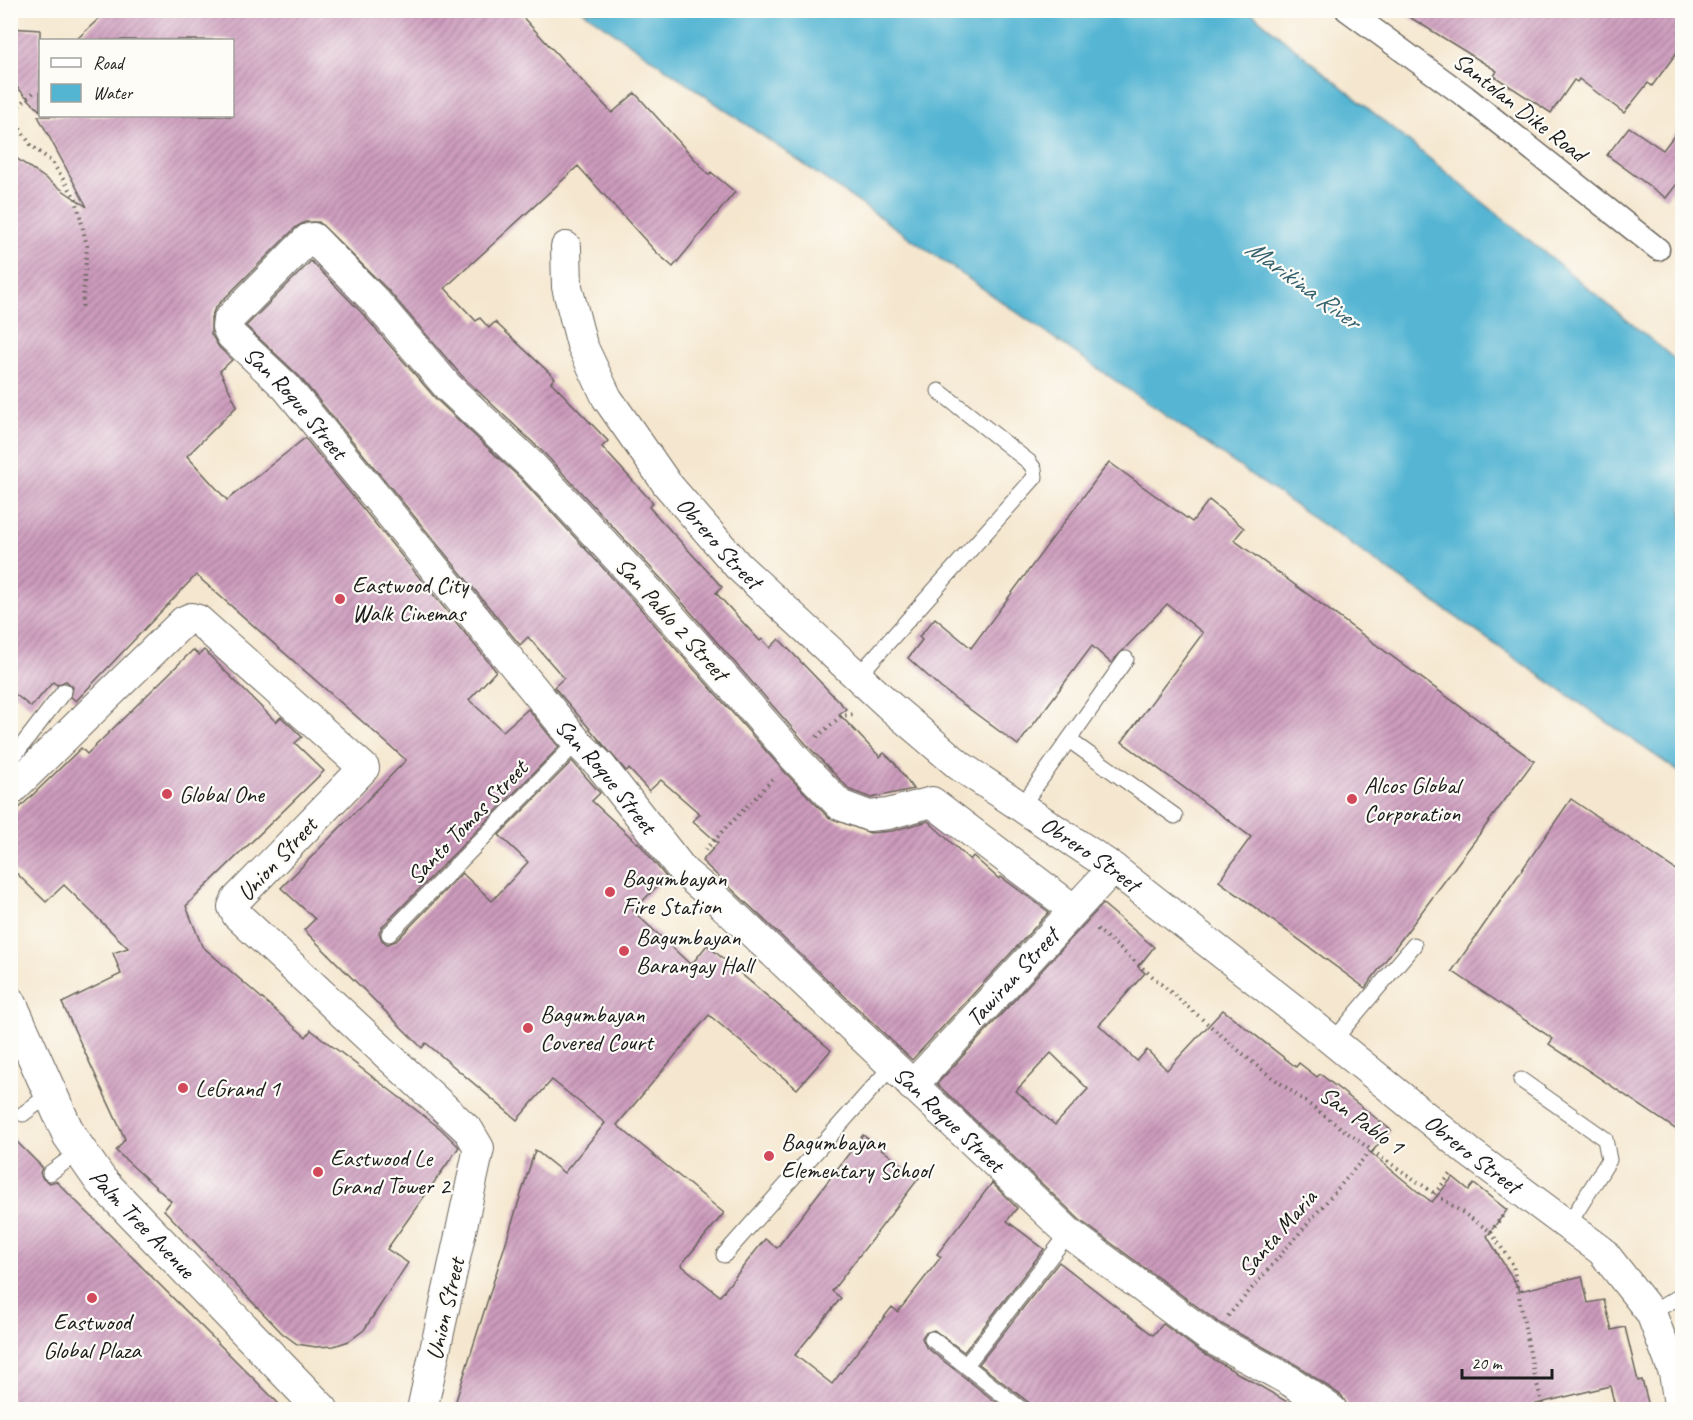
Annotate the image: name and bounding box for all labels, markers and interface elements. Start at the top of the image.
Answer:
legend [39,39,234,117]
street label: Santolan Dike Road [1447,46,1596,171]
text: Road [93,52,126,74]
text: Water [93,82,134,104]
water label: Marikina River [1239,231,1370,339]
street label: San Roque Street [237,340,355,467]
street label: Obrero Street [670,490,770,598]
street label: San Pablo 2 Street [609,551,737,689]
place label: Eastwood City Walk Cinemas [352,570,470,628]
marker: Eastwood City Walk Cinemas [333,592,347,606]
street label: San Roque Street [549,712,665,841]
street label: Santo Tomas Street [400,752,535,891]
place label: Alcos Global Corporation [1364,770,1464,828]
place label: Global One [179,779,266,809]
marker: Global One [160,787,174,801]
marker: Alcos Global Corporation [1345,792,1359,806]
street label: Union Street [231,809,325,907]
street label: Obrero Street [1035,809,1149,900]
place label: Bagumbayan Fire Station [622,863,727,921]
marker: Bagumbayan Fire Station [603,885,617,899]
street label: Tawiran Street [959,919,1067,1033]
place label: Bagumbayan Barangay Hall [636,922,756,980]
marker: Bagumbayan Barangay Hall [617,944,631,958]
place label: Bagumbayan Covered Court [540,999,655,1057]
marker: Bagumbayan Covered Court [521,1021,535,1035]
street label: San Roque Street [887,1059,1012,1180]
place label: LeGrand 1 [195,1073,281,1103]
street label: San Pablo 1 [1314,1079,1411,1162]
marker: LeGrand 1 [176,1081,190,1095]
street label: Obrero Street [1418,1107,1529,1202]
place label: Bagumbayan Elementary School [781,1127,935,1185]
place label: Eastwood Le Grand Tower 2 [330,1143,452,1201]
marker: Bagumbayan Elementary School [762,1149,776,1163]
street label: Palm Tree Avenue [83,1164,203,1286]
marker: Eastwood Le Grand Tower 2 [311,1165,325,1179]
street label: Santa Maria [1231,1182,1324,1283]
street label: Union Street [419,1253,472,1363]
marker: Eastwood Global Plaza [85,1291,99,1305]
place label: Eastwood Global Plaza [43,1307,142,1365]
scale bar [1462,1342,1552,1380]
text: 20 m [1471,1352,1504,1374]

